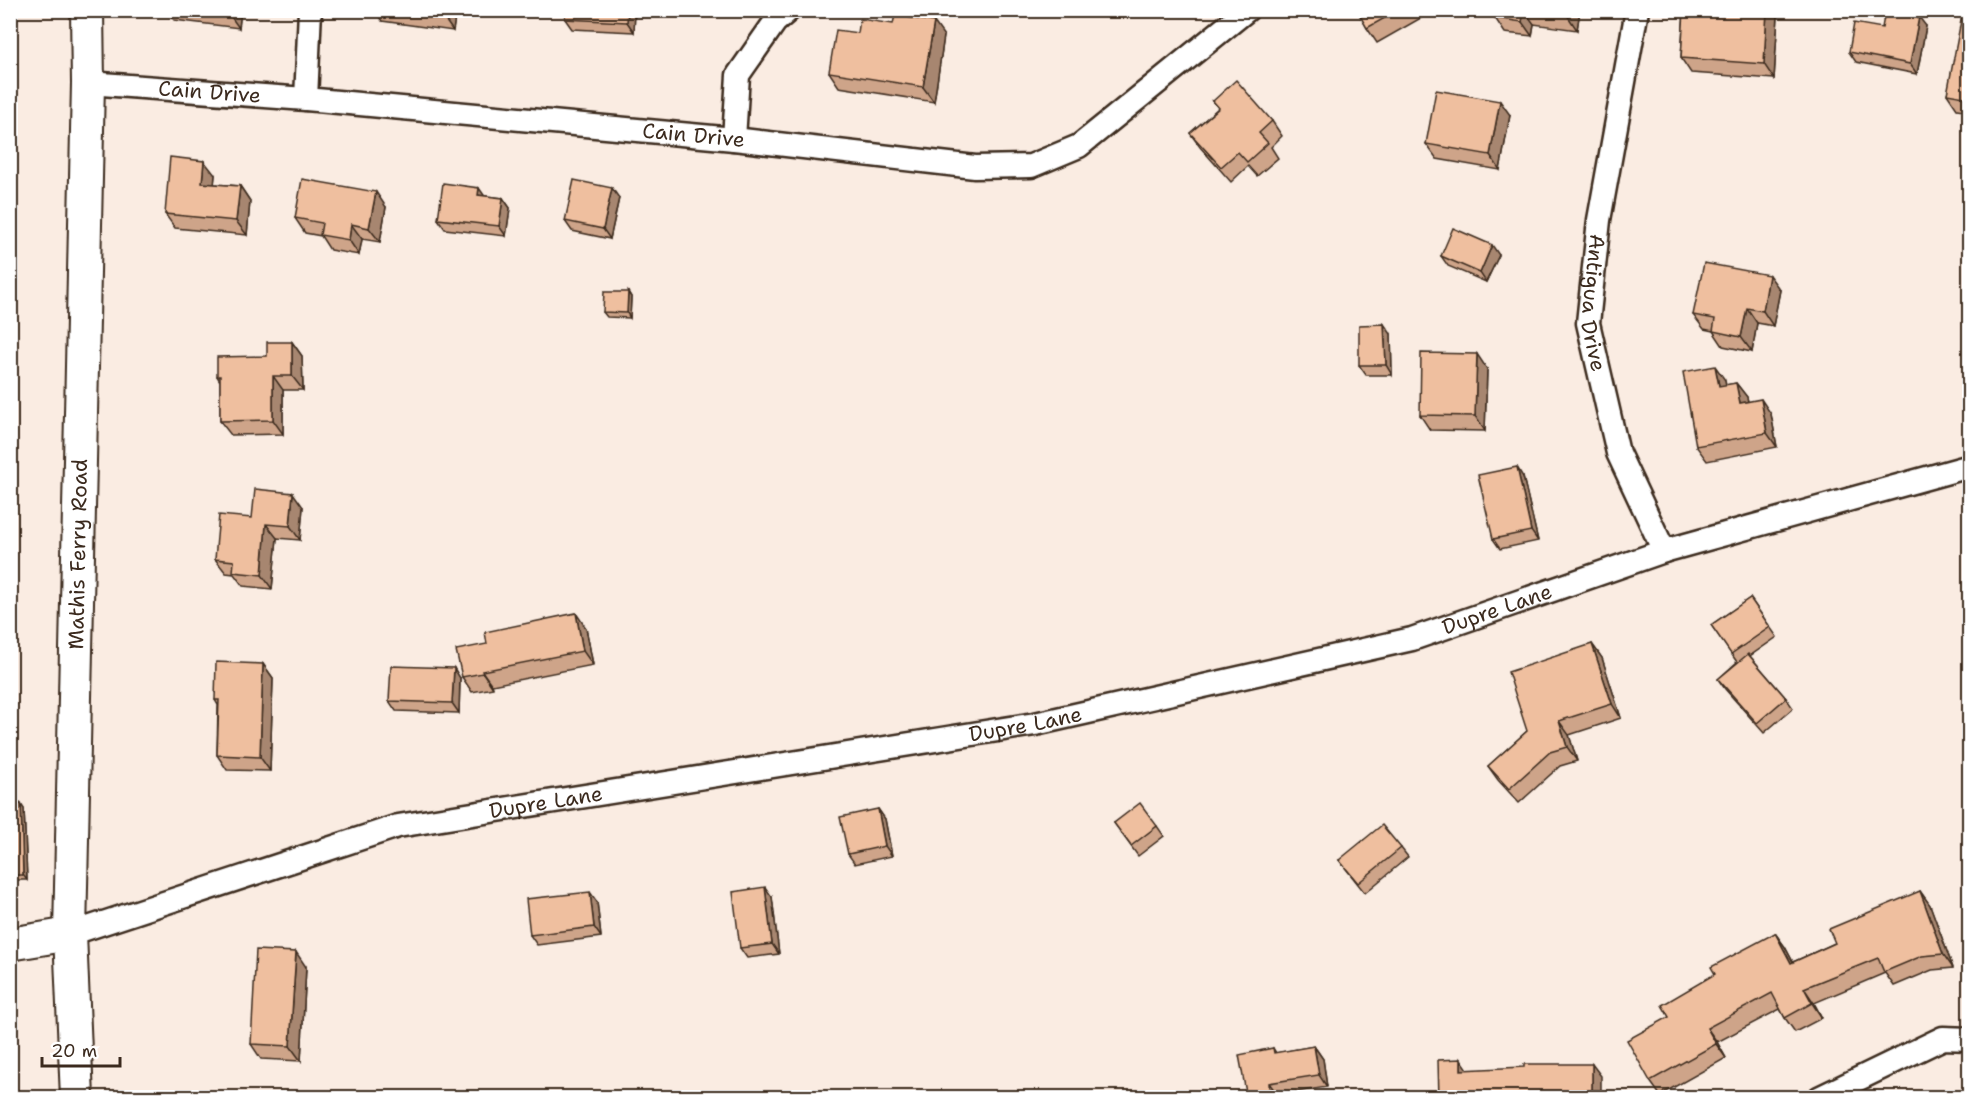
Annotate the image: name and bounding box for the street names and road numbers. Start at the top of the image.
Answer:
street label: Cain Drive [157,74,262,110]
street label: Cain Drive [641,117,747,154]
street label: Antigua Drive [1574,233,1613,374]
street label: Mathis Ferry Road [62,459,94,650]
street label: Dupre Lane [1438,577,1556,641]
street label: Dupre Lane [967,700,1085,748]
street label: Dupre Lane [487,779,604,825]

